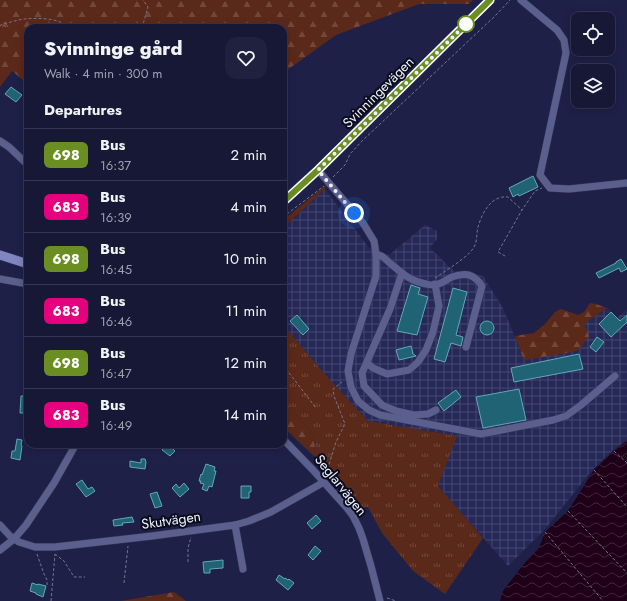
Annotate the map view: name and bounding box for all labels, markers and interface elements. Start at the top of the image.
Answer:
map controls [571,12,615,108]
button: locate [571,12,615,56]
unlabelled marker [457,15,475,33]
text: Svinninge gård [44,35,183,62]
button: heart [225,37,267,79]
street label: Svinningevägen [338,52,418,132]
text: Walk · 4 min · 300 m [44,64,163,83]
button: layers [571,64,615,108]
text: Departures [44,99,122,121]
text: Bus [100,134,125,156]
text: 2 min [230,144,267,166]
text: 698 [52,145,80,165]
text: 16:37 [100,156,131,175]
text: Bus [100,186,125,208]
text: 4 min [230,196,267,218]
text: 683 [53,197,79,217]
your location [344,203,364,223]
text: 16:39 [100,208,132,227]
text: Bus [100,238,125,260]
text: 10 min [223,248,267,270]
text: 698 [52,249,80,269]
text: 16:45 [100,260,132,279]
text: Bus [100,290,125,312]
text: 11 min [226,300,267,322]
text: 683 [53,301,79,321]
text: 16:46 [100,312,132,331]
text: Bus [100,342,125,364]
text: 12 min [224,352,267,374]
text: 698 [52,353,80,373]
text: 16:47 [100,364,132,383]
text: Bus [100,394,125,416]
text: 14 min [224,404,267,426]
text: 683 [53,405,79,425]
text: 16:49 [100,416,132,435]
street label: Seglarvägen [310,450,372,520]
street label: Skutvägen [140,506,202,534]

